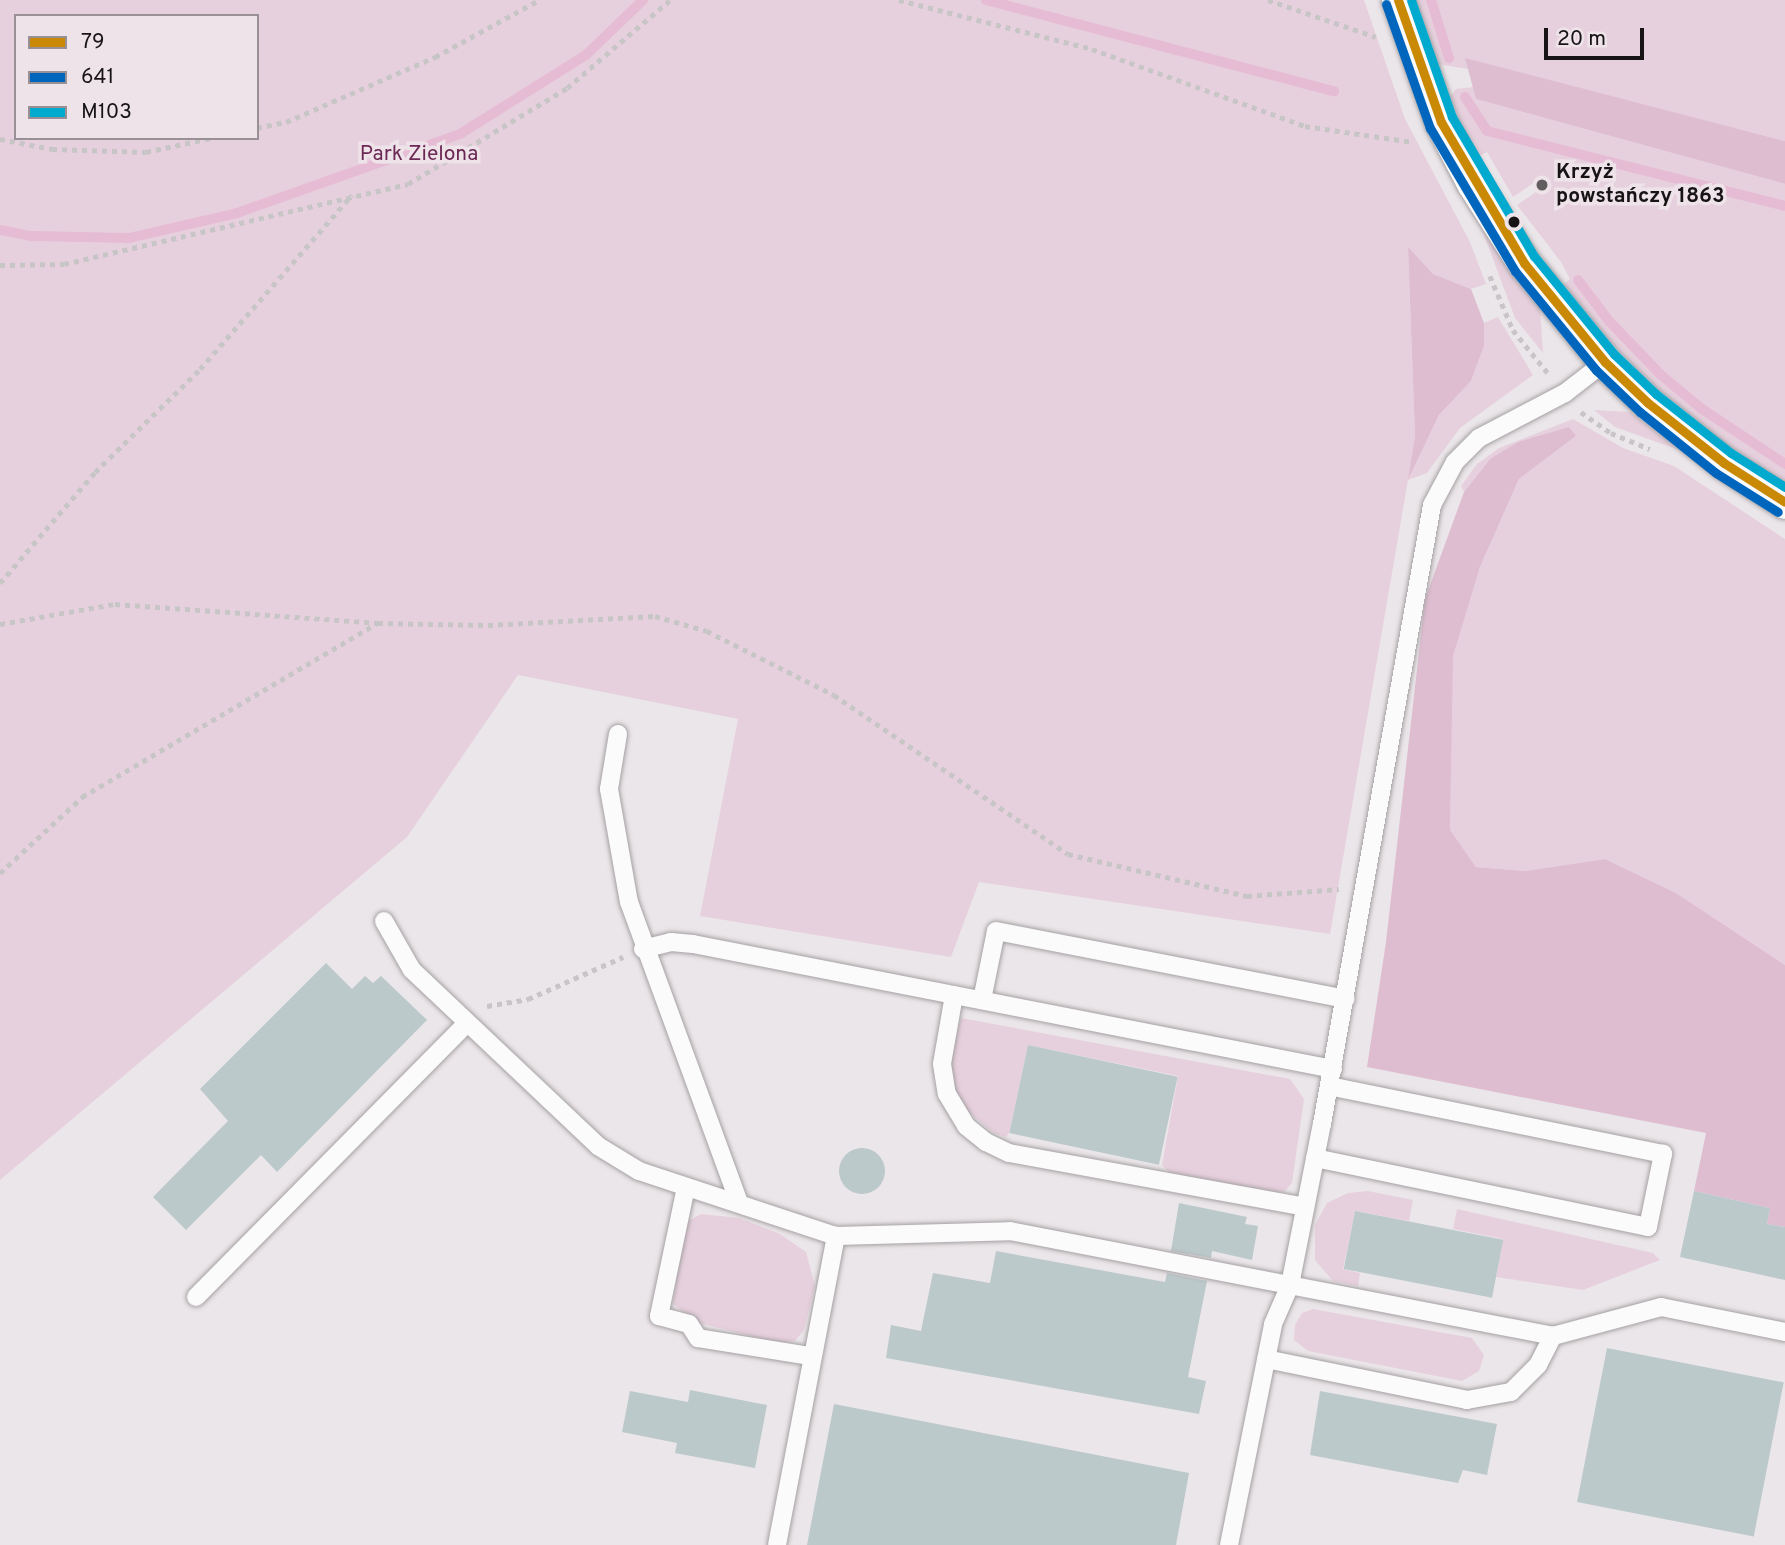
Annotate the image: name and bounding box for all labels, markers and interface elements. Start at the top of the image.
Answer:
legend [14,14,259,140]
scale bar [1547,14,1647,58]
text: 20 m [1557,26,1606,53]
text: 79 [81,29,105,56]
text: 641 [81,64,114,91]
text: M103 [81,99,132,126]
park label: Park Zielona [360,142,478,168]
place label: Krzyż powstańczy 1863 [1556,160,1725,210]
marker: Krzyż powstańczy 1863 [1534,177,1550,193]
unlabelled marker [1507,215,1521,229]

